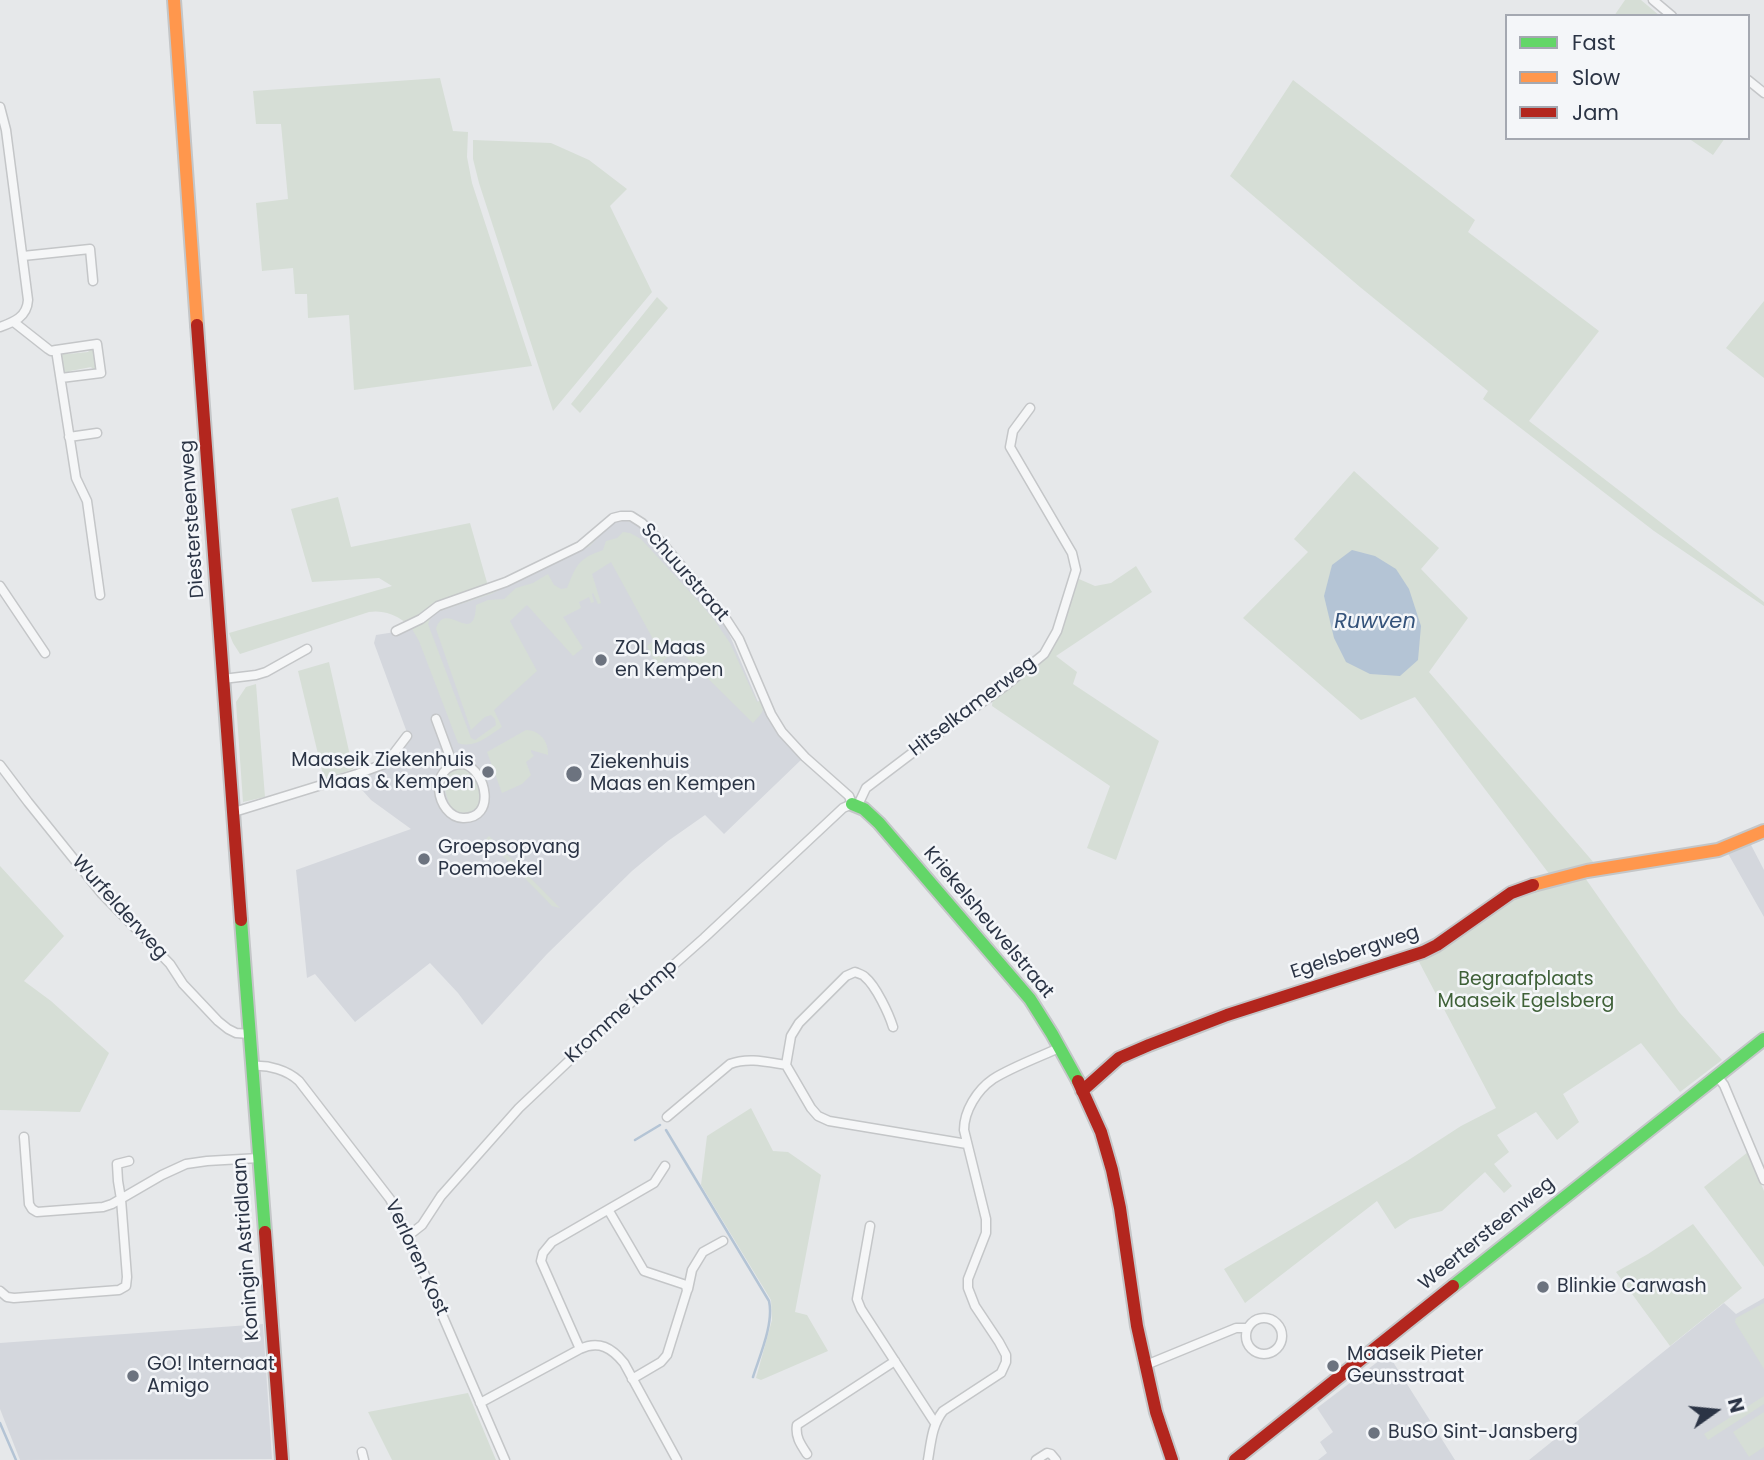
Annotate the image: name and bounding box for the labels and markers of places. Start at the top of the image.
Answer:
place label: ZOL Maas en Kempen [615,638,724,682]
marker: ZOL Maas en Kempen [593,652,609,668]
place label: Maaseik Ziekenhuis Maas & Kempen [291,750,474,794]
place label: Ziekenhuis Maas en Kempen [590,752,756,796]
marker: Maaseik Ziekenhuis Maas & Kempen [480,764,496,780]
marker: Ziekenhuis Maas en Kempen [564,764,584,784]
place label: Groepsopvang Poemoekel [438,837,580,881]
marker: Groepsopvang Poemoekel [416,851,432,867]
place label: Blinkie Carwash [1557,1276,1707,1298]
marker: Blinkie Carwash [1535,1279,1551,1295]
place label: Maaseik Pieter Geunsstraat [1347,1344,1484,1388]
place label: GO! Internaat Amigo [147,1354,275,1398]
marker: Maaseik Pieter Geunsstraat [1325,1358,1341,1374]
marker: GO! Internaat Amigo [125,1368,141,1384]
place label: BuSO Sint-Jansberg [1388,1422,1578,1444]
marker: BuSO Sint-Jansberg [1366,1425,1382,1441]

